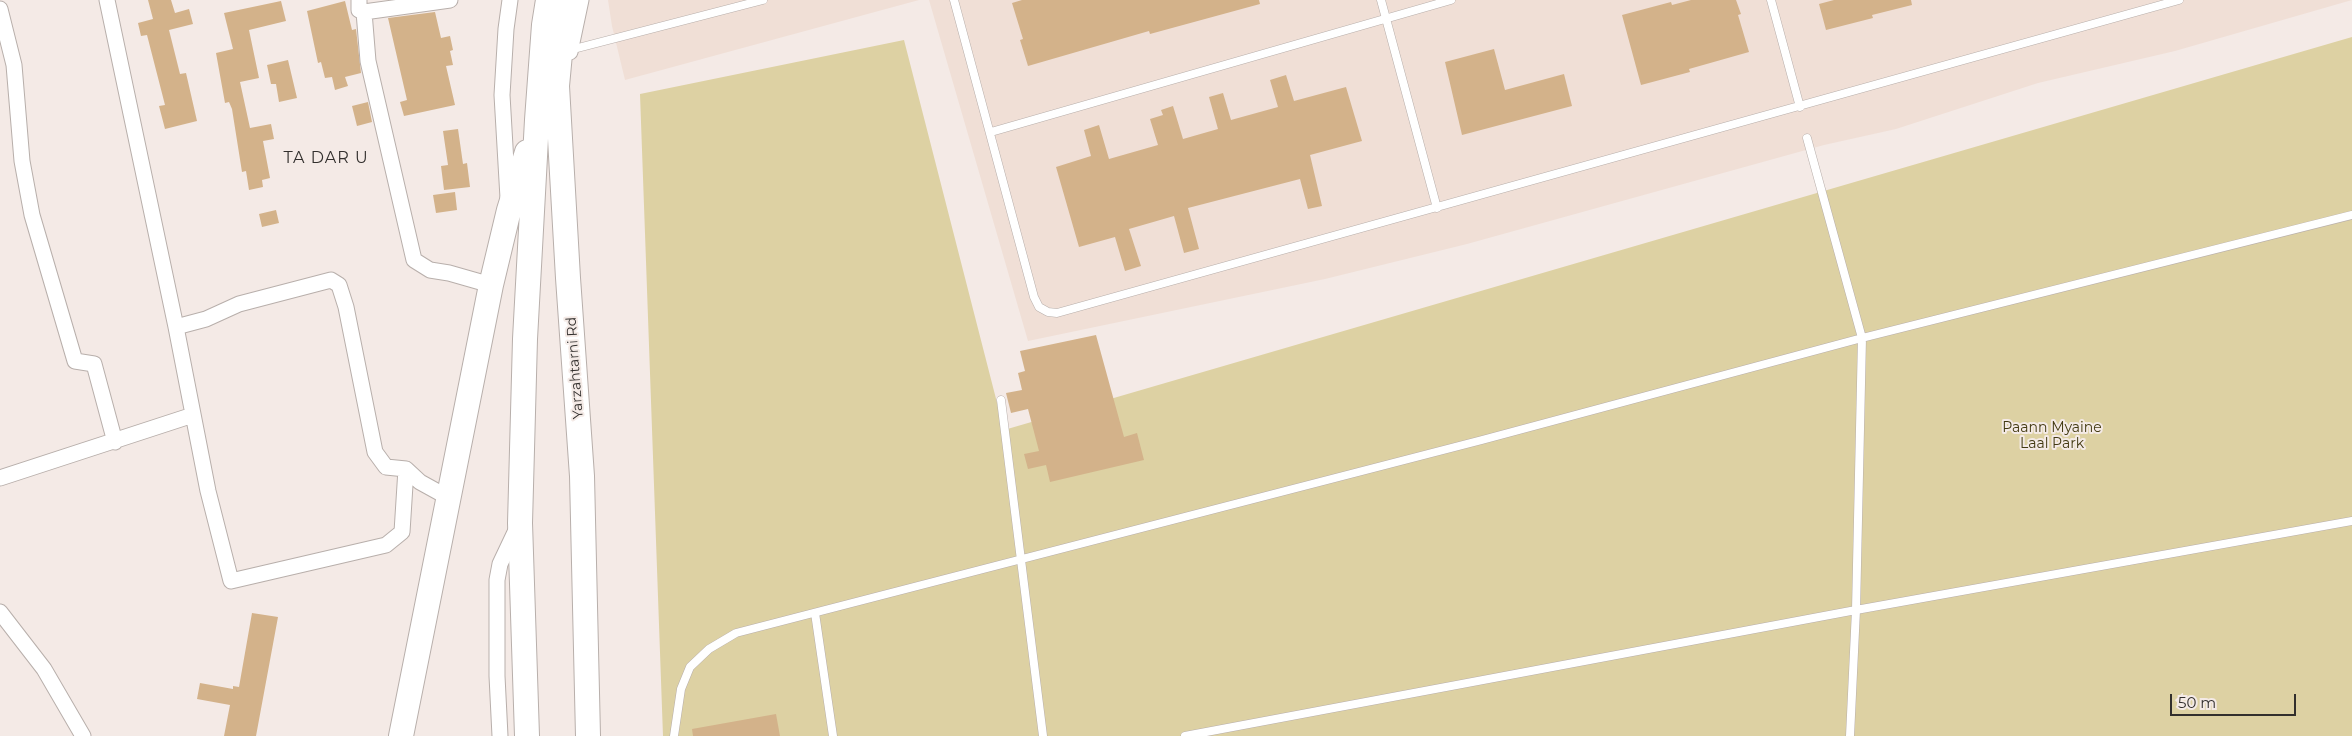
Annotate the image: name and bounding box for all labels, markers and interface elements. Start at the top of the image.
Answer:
district label: TA DAR U [282,148,370,168]
street label: Yarzahtarni Rd [563,316,587,420]
park label: Paann Myaine Laal Park [2002,420,2102,452]
scale bar [2172,684,2298,716]
text: 50 m [2178,693,2216,712]

